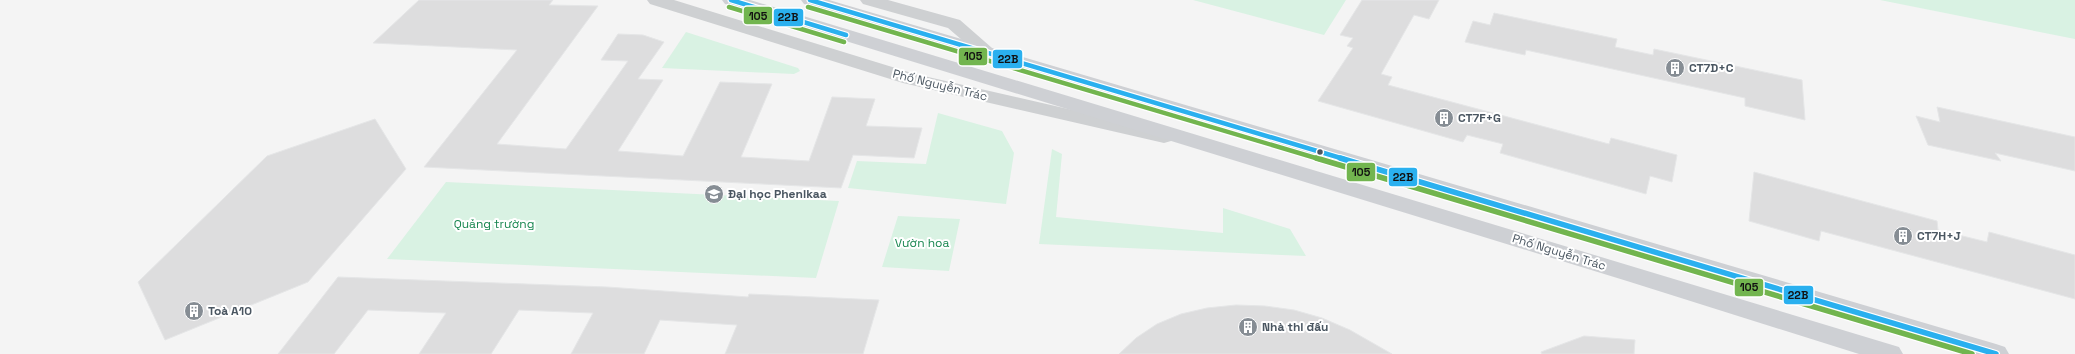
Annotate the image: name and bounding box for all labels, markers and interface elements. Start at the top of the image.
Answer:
line badge: 105 [743,6,773,25]
line badge: 22B [773,8,804,27]
text: 105 [749,9,768,23]
text: 22B [778,10,798,24]
line badge: 105 [958,47,988,66]
text: 105 [964,49,983,63]
line badge: 22B [992,49,1023,69]
text: 22B [998,52,1018,66]
building icon: CT7D+C [1664,57,1686,79]
place label: CT7D+C [1689,60,1734,76]
street label: Phố Nguyễn Trác [891,65,989,105]
building icon: CT7F+G [1433,107,1455,129]
place label: CT7F+G [1458,110,1501,126]
unlabelled marker [1315,147,1325,157]
line badge: 105 [1346,162,1376,182]
text: 105 [1352,165,1371,179]
line badge: 22B [1388,167,1418,187]
text: 22B [1393,170,1413,184]
school or university icon: Đại học Phenikaa [703,183,725,205]
place label: Đại học Phenikaa [728,186,827,202]
park label: Quảng trường [454,216,534,232]
building icon: CT7H+J [1892,225,1914,247]
place label: CT7H+J [1917,228,1961,244]
street label: Phố Nguyễn Trác [1510,230,1608,274]
park label: Vườn hoa [895,235,949,251]
line badge: 105 [1734,278,1764,297]
text: 105 [1740,280,1759,294]
line badge: 22B [1783,285,1814,305]
text: 22B [1788,288,1808,302]
building icon: Toà A10 [183,300,205,322]
place label: Toà A10 [208,303,252,319]
building icon: Nhà thi đấu [1237,316,1259,338]
place label: Nhà thi đấu [1262,319,1328,335]

